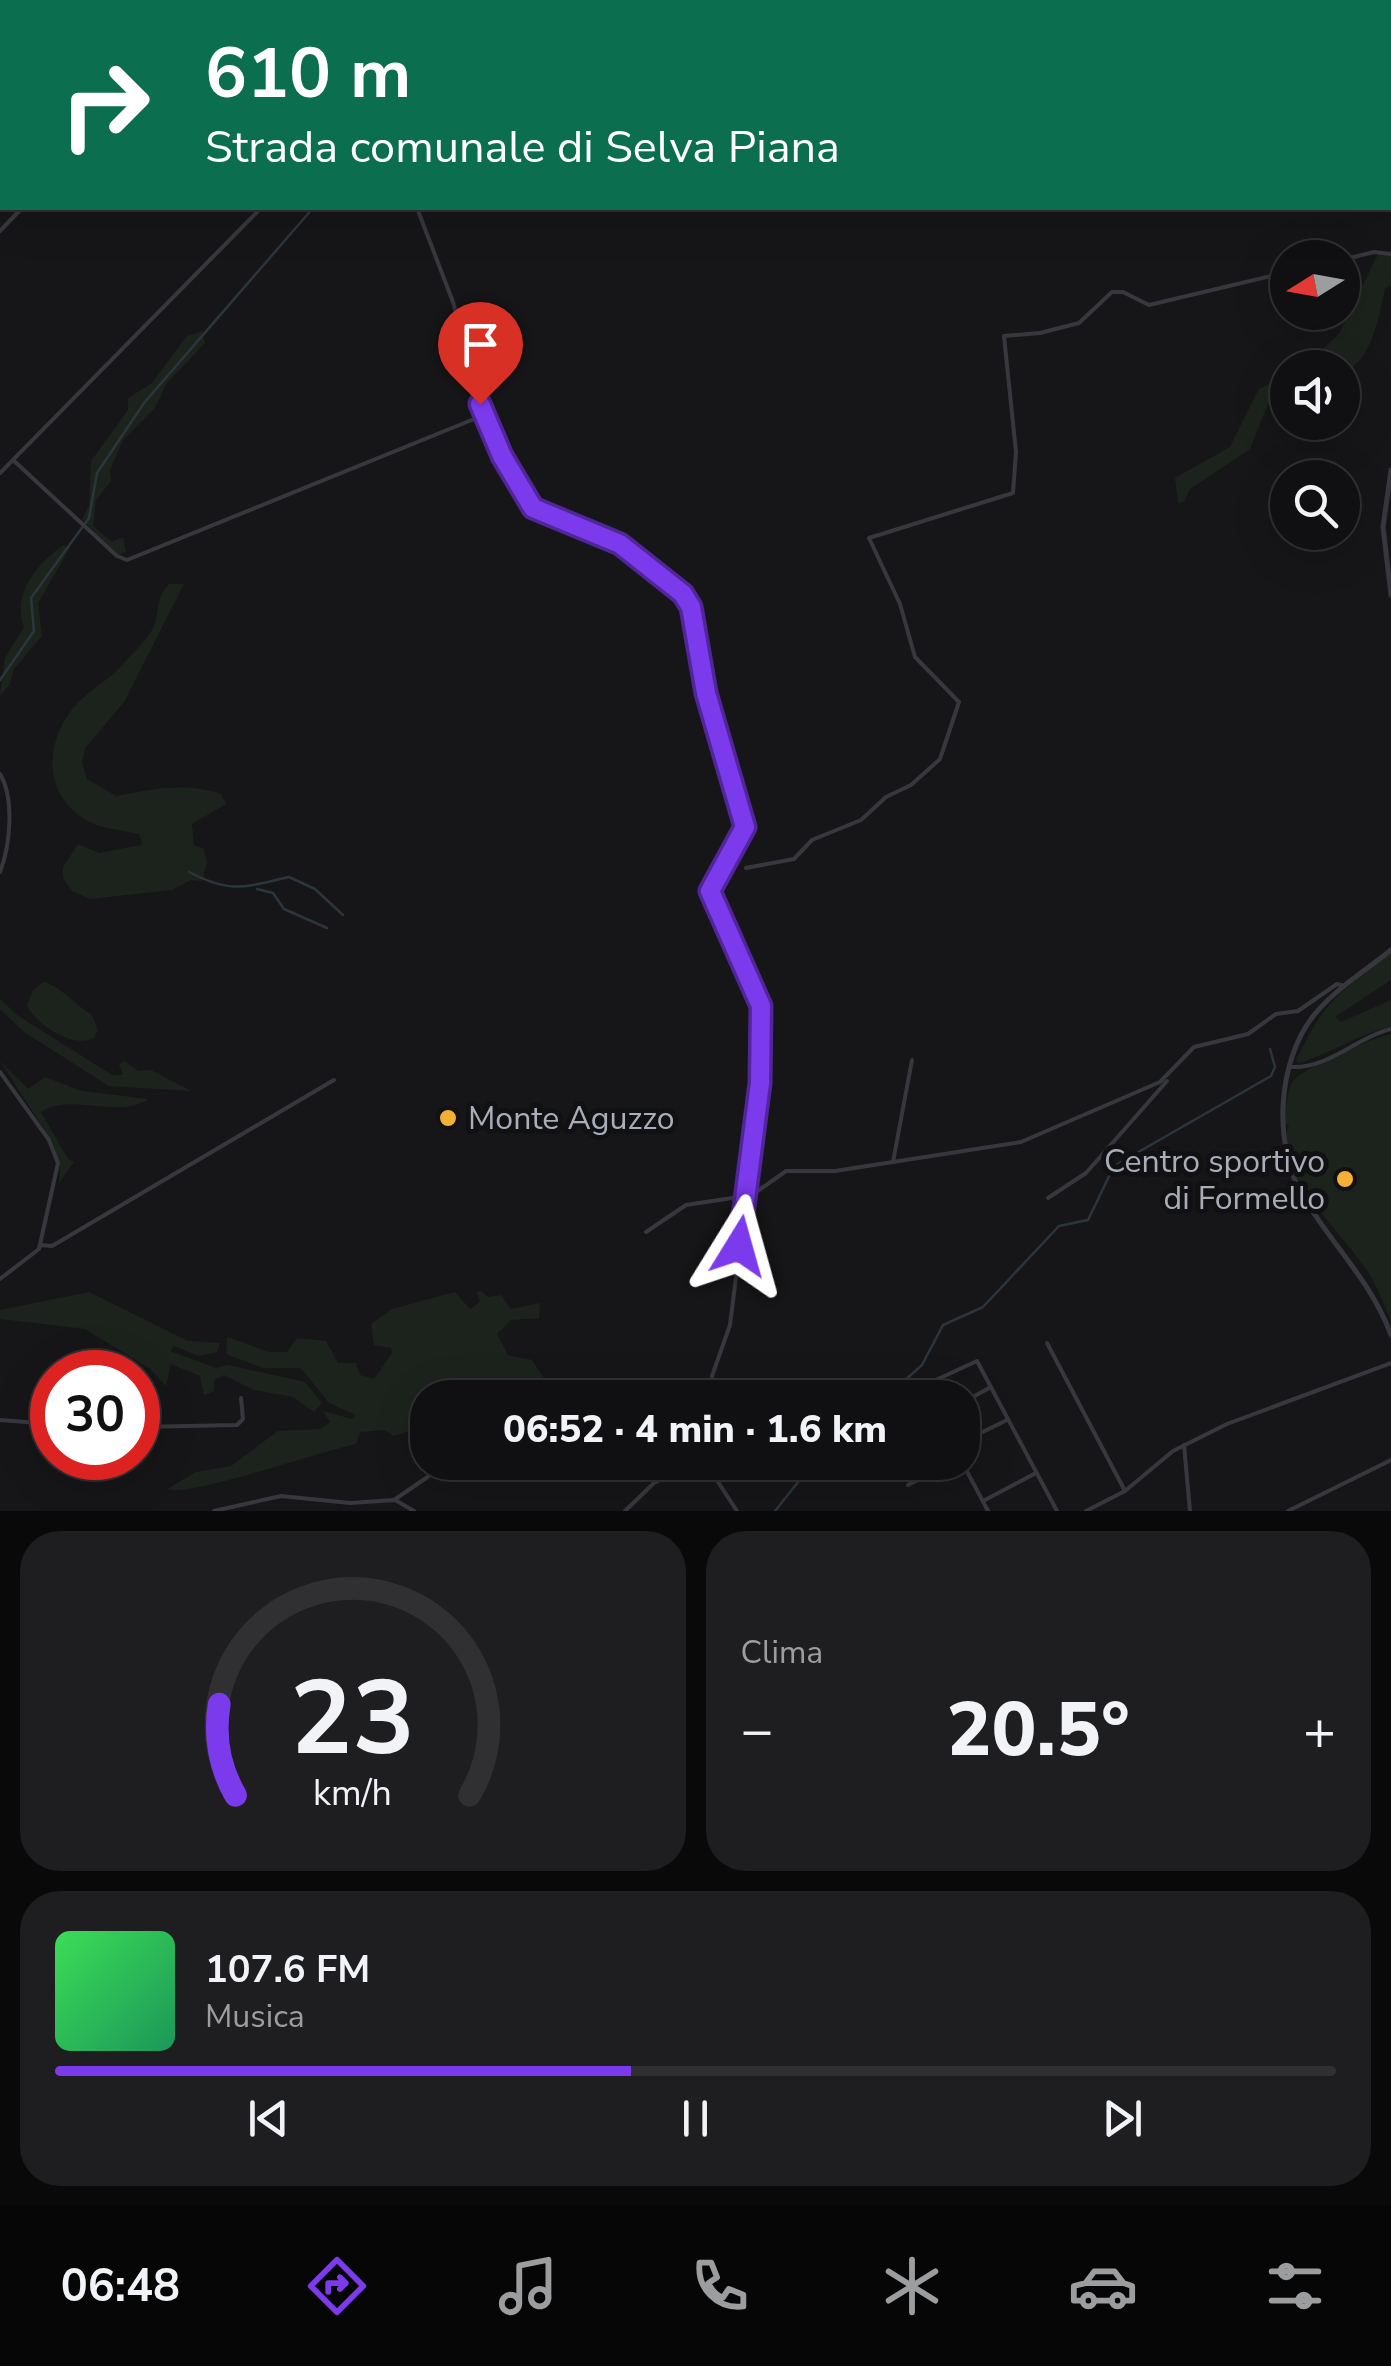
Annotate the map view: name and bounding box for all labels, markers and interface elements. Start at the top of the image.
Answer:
text: 610 m [205,26,411,122]
icon: right [40,40,170,170]
text: Strada comunale di Selva Piana [205,117,840,178]
north arrow [1270,240,1360,330]
map controls [1270,240,1360,550]
pin [438,302,523,405]
icon: arrive [453,317,508,372]
button: sound [1270,350,1360,440]
button: search [1270,460,1360,550]
place label: Monte Aguzzo [468,1097,675,1140]
marker: Monte Aguzzo [437,1107,459,1129]
place label: Centro sportivo di Formello [1104,1140,1325,1220]
marker: Centro sportivo di Formello [1334,1168,1356,1190]
position arrow [687,1194,791,1298]
speed limit sign: 30 [30,1350,160,1480]
text: 06:52 · 4 min · 1.6 km [503,1404,887,1455]
text: Clima [741,1631,823,1674]
text: 23 [290,1648,415,1790]
text: 20.5° [947,1679,1130,1781]
text: − [741,1693,774,1768]
text: + [1303,1693,1336,1768]
text: km/h [313,1769,392,1818]
text: 107.6 FM [205,1944,370,1995]
text: Musica [205,1995,305,2038]
icon: previous [241,2091,296,2146]
icon: pause [668,2091,723,2146]
icon: next [1095,2091,1150,2146]
icon: directions [302,2251,372,2321]
icon: music [493,2251,563,2321]
icon: phone [685,2251,755,2321]
icon: climate [877,2251,947,2321]
icon: car [1068,2251,1138,2321]
icon: filters [1260,2251,1330,2321]
text: 06:48 [61,2256,180,2317]

